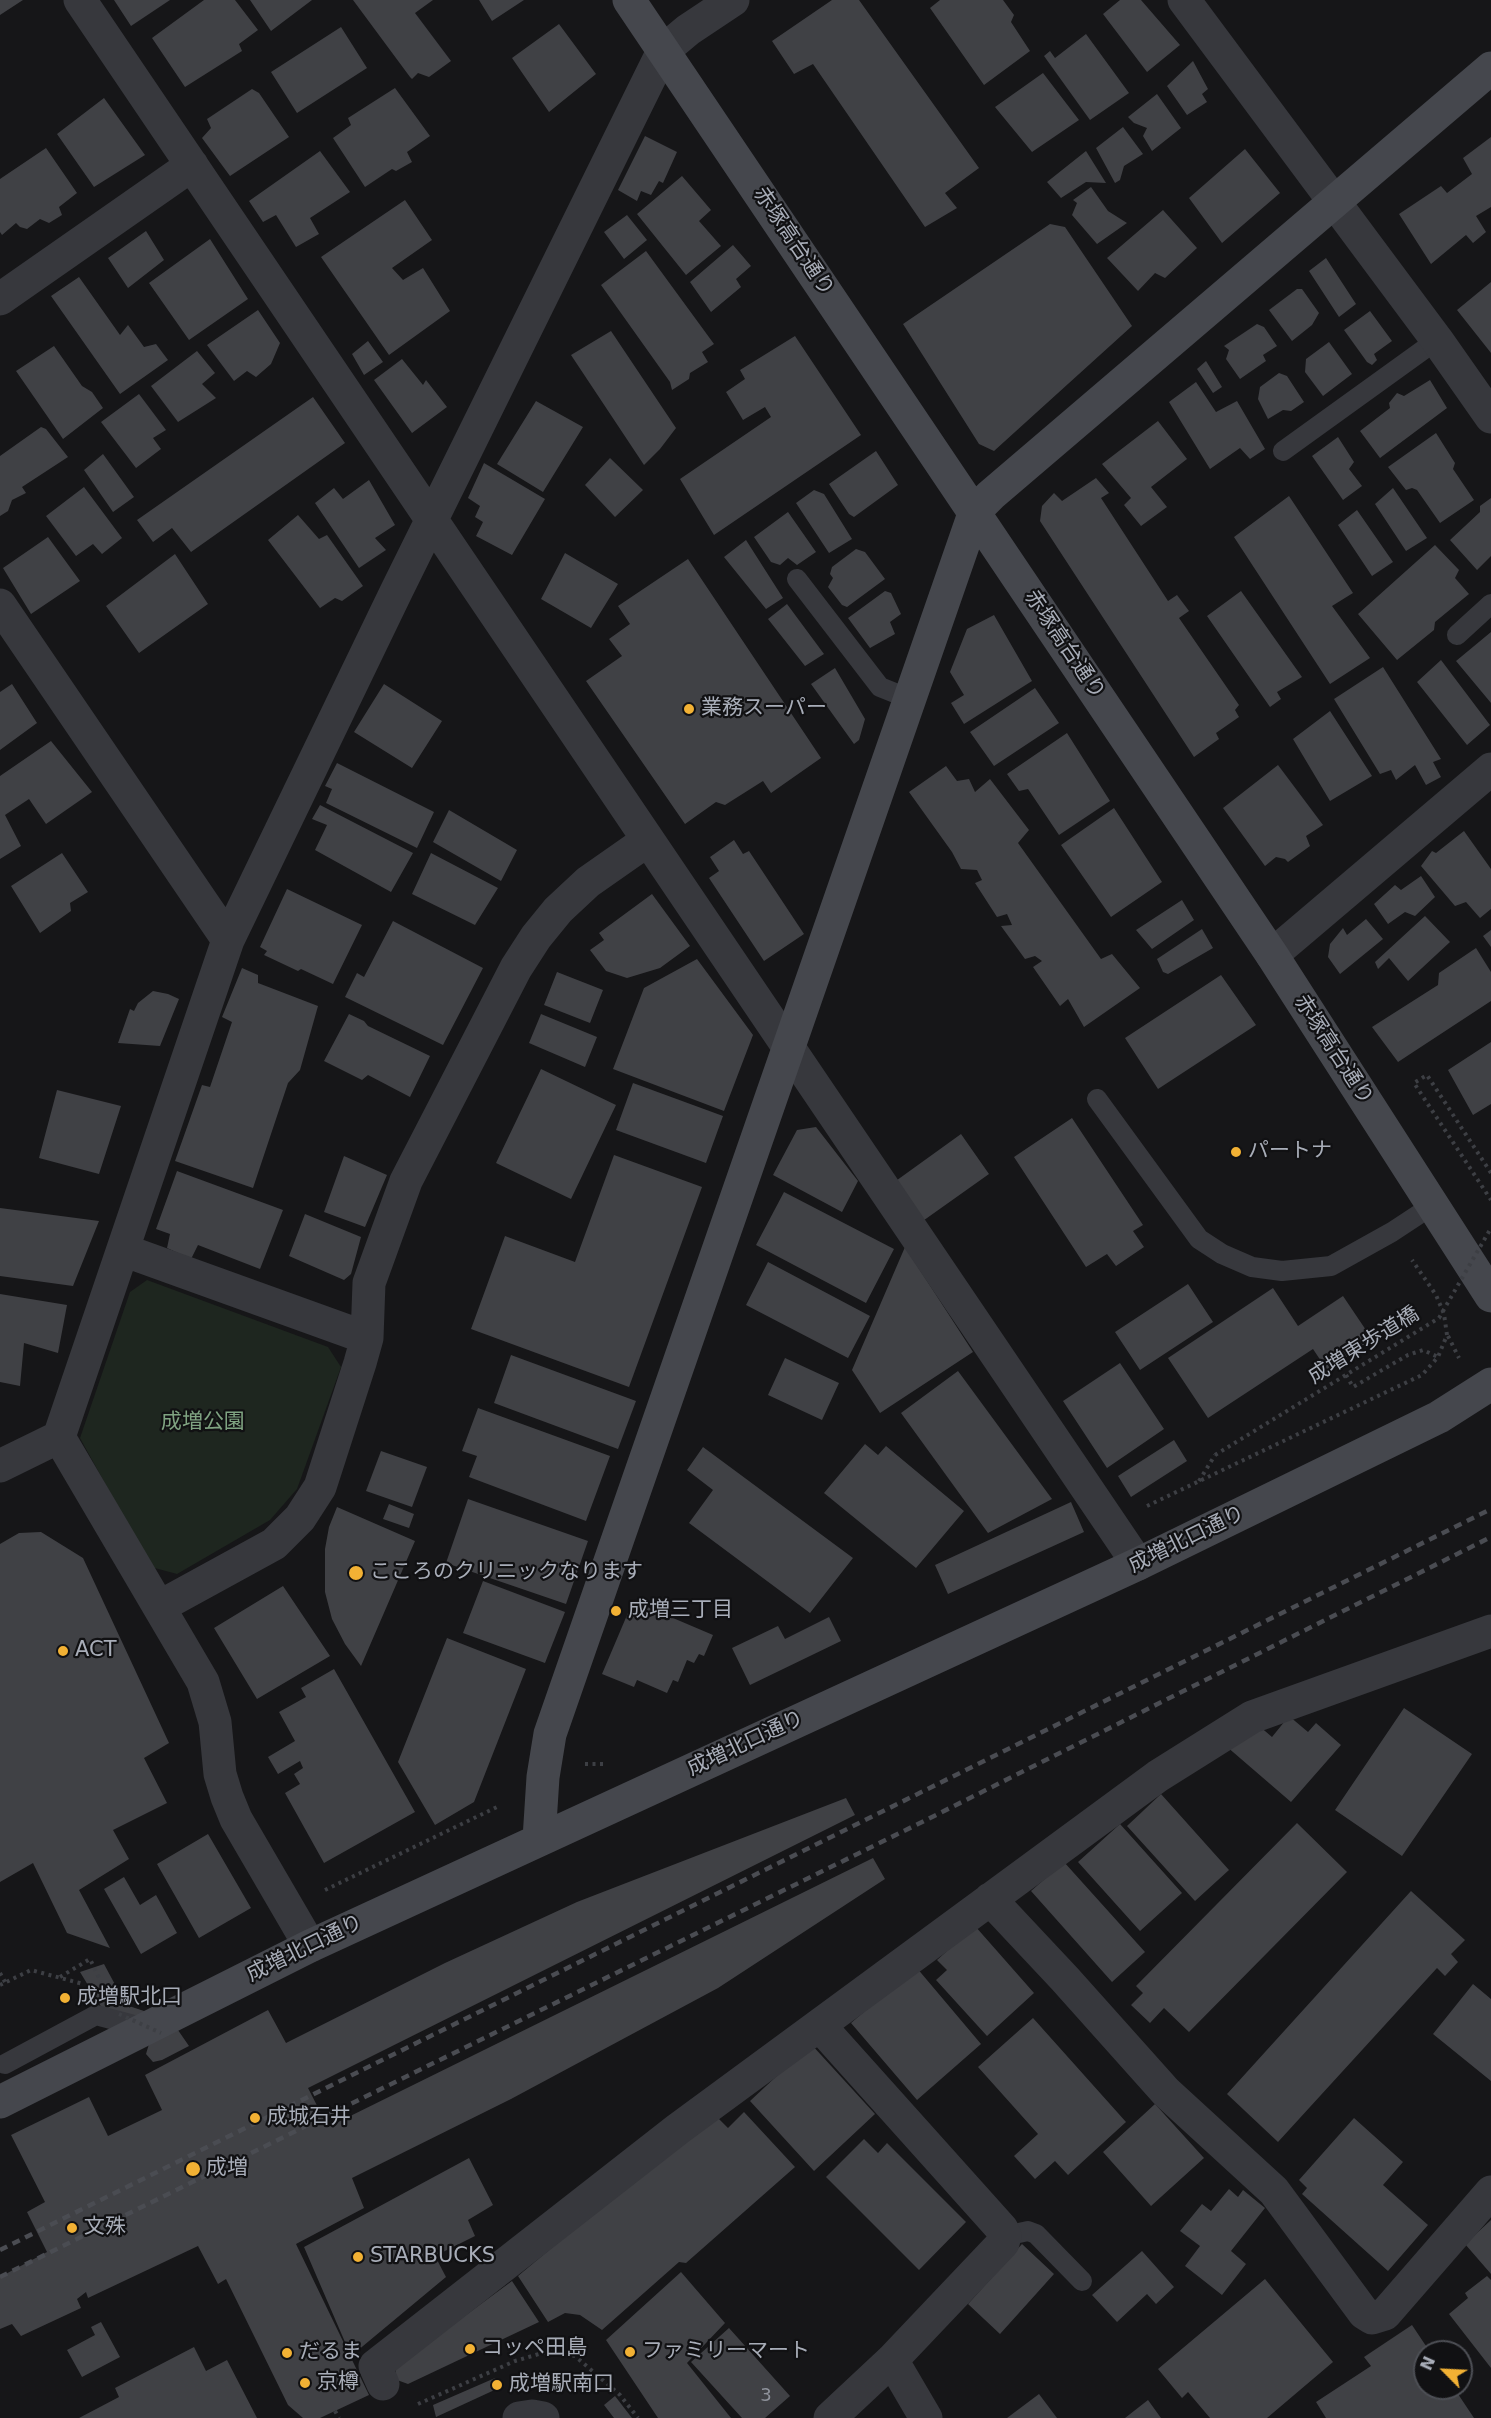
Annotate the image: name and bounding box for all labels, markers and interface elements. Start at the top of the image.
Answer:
street label: 赤塚高台通り [747,183,839,301]
street label: 赤塚高台通り [1018,586,1110,704]
place label: 業務スーパー [701,696,827,722]
marker: 業務スーパー [682,702,696,716]
street label: 赤塚高台通り [1288,990,1378,1110]
place label: パートナ [1248,1139,1332,1165]
marker: パートナ [1229,1145,1243,1159]
street label: 成増東歩道橋 [1304,1302,1424,1390]
park label: 成増公園 [161,1410,245,1436]
street label: 成増北口通り [1125,1501,1249,1579]
place label: こころのクリニックなります [370,1560,643,1586]
marker: こころのクリニックなります [347,1564,365,1582]
place label: 成増三丁目 [628,1598,733,1624]
marker: 成増三丁目 [609,1604,623,1618]
place label: ACT [75,1638,116,1664]
marker: ACT [56,1644,70,1658]
street label: 成増北口通り [684,1706,808,1782]
street label: 成増北口通り [243,1910,367,1988]
place label: 成増駅北口 [77,1985,182,2011]
marker: 成増駅北口 [58,1991,72,2005]
place label: 成城石井 [267,2105,351,2131]
marker: 成城石井 [248,2111,262,2125]
place label: 成増 [206,2156,248,2182]
marker: 成増 [184,2160,202,2178]
place label: 文殊 [84,2215,126,2241]
marker: 文殊 [65,2221,79,2235]
place label: STARBUCKS [370,2244,495,2270]
marker: STARBUCKS [351,2250,365,2264]
place label: コッペ田島 [482,2336,587,2362]
place label: ファミリーマート [642,2339,810,2365]
place label: だるま [299,2340,362,2366]
north arrow [1413,2340,1473,2400]
marker: コッペ田島 [463,2342,477,2356]
marker: ファミリーマート [623,2345,637,2359]
marker: だるま [280,2346,294,2360]
text: N [1417,2353,1439,2373]
place label: 京樽 [317,2370,359,2396]
place label: 成増駅南口 [509,2372,614,2398]
marker: 京樽 [298,2376,312,2390]
marker: 成増駅南口 [490,2378,504,2392]
house number: 3 [760,2385,772,2407]

